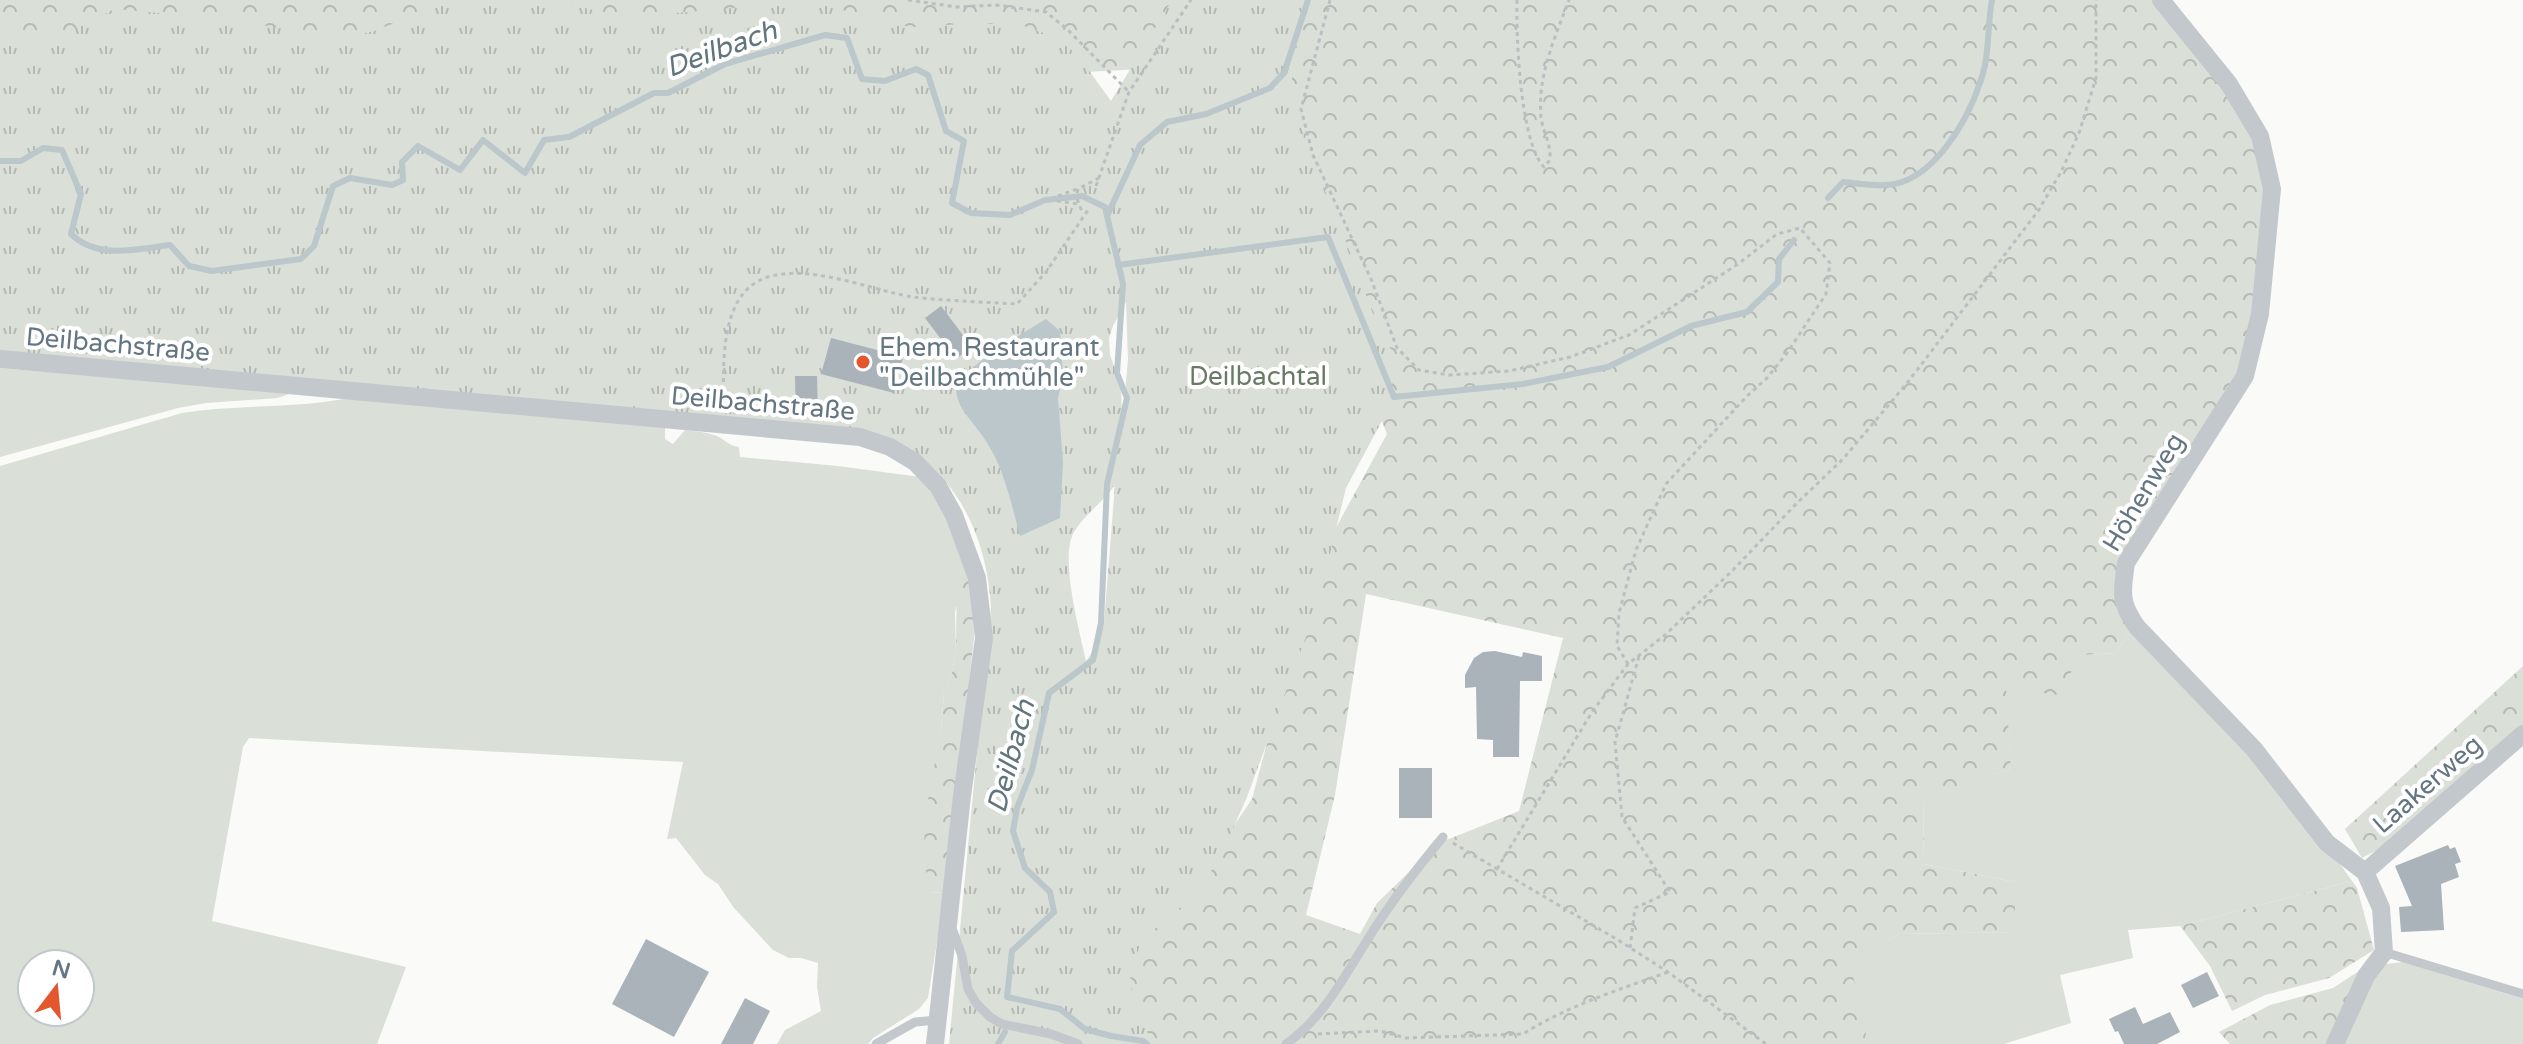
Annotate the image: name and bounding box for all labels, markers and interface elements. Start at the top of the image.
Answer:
water label: Deilbach [661,13,782,85]
street label: Deilbachstraße [25,321,211,368]
place label: Ehem. Restaurant "Deilbachmühle" [879,332,1099,393]
marker: Ehem. Restaurant "Deilbachmühle" [854,353,872,371]
park label: Deilbachtal [1189,361,1327,392]
street label: Deilbachstraße [670,380,856,427]
street label: Höhenweg [2096,427,2191,557]
water label: Deilbach [980,695,1043,817]
street label: Laakerweg [2366,729,2488,840]
north arrow [16,948,96,1028]
text: N [49,955,73,985]

